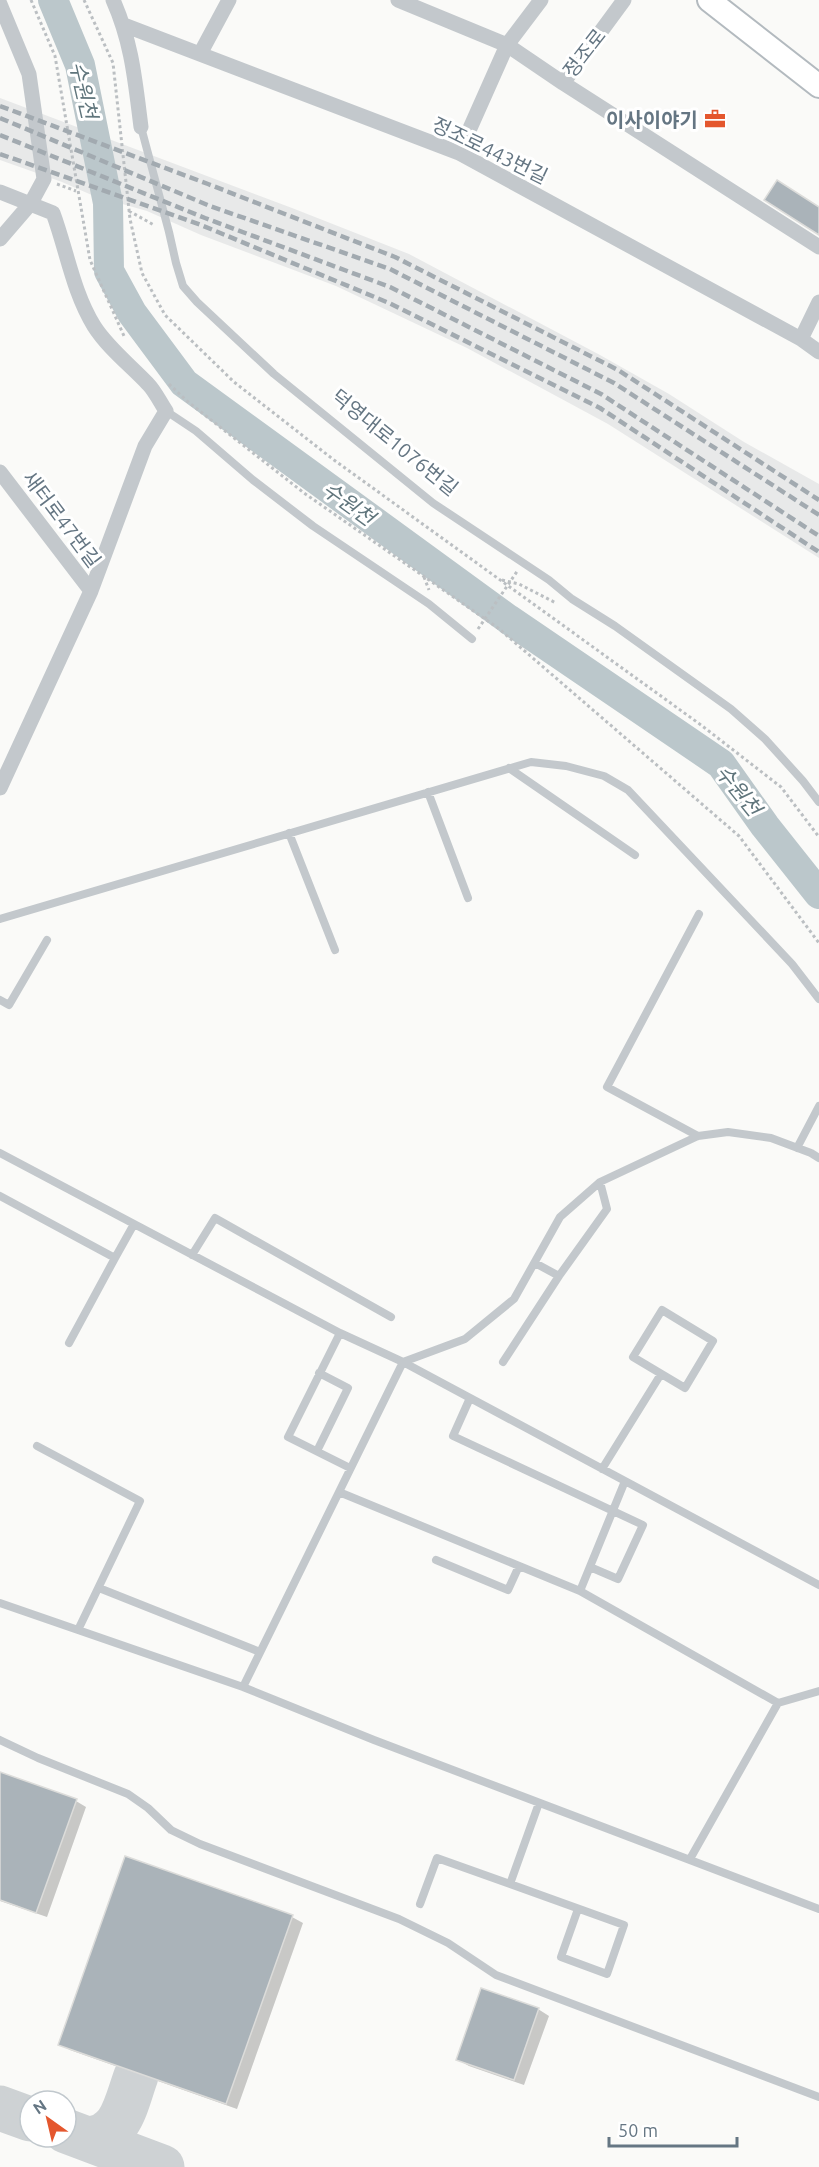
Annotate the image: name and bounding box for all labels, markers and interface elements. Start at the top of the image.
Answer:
street label: 정조로 [558,24,610,82]
water label: 수원천 [66,59,103,124]
office icon: 이사이야기 [703,107,727,131]
place label: 이사이야기 [606,108,698,131]
street label: 정조로443번길 [428,112,552,188]
street label: 덕영대로1076번길 [327,384,463,500]
street label: 새터로47번길 [18,466,106,572]
water label: 수원천 [318,476,382,531]
water label: 수원천 [711,760,768,822]
north arrow [18,2089,78,2149]
text: N [30,2096,50,2117]
scale bar [609,2110,736,2148]
text: 50 m [618,2120,658,2140]

